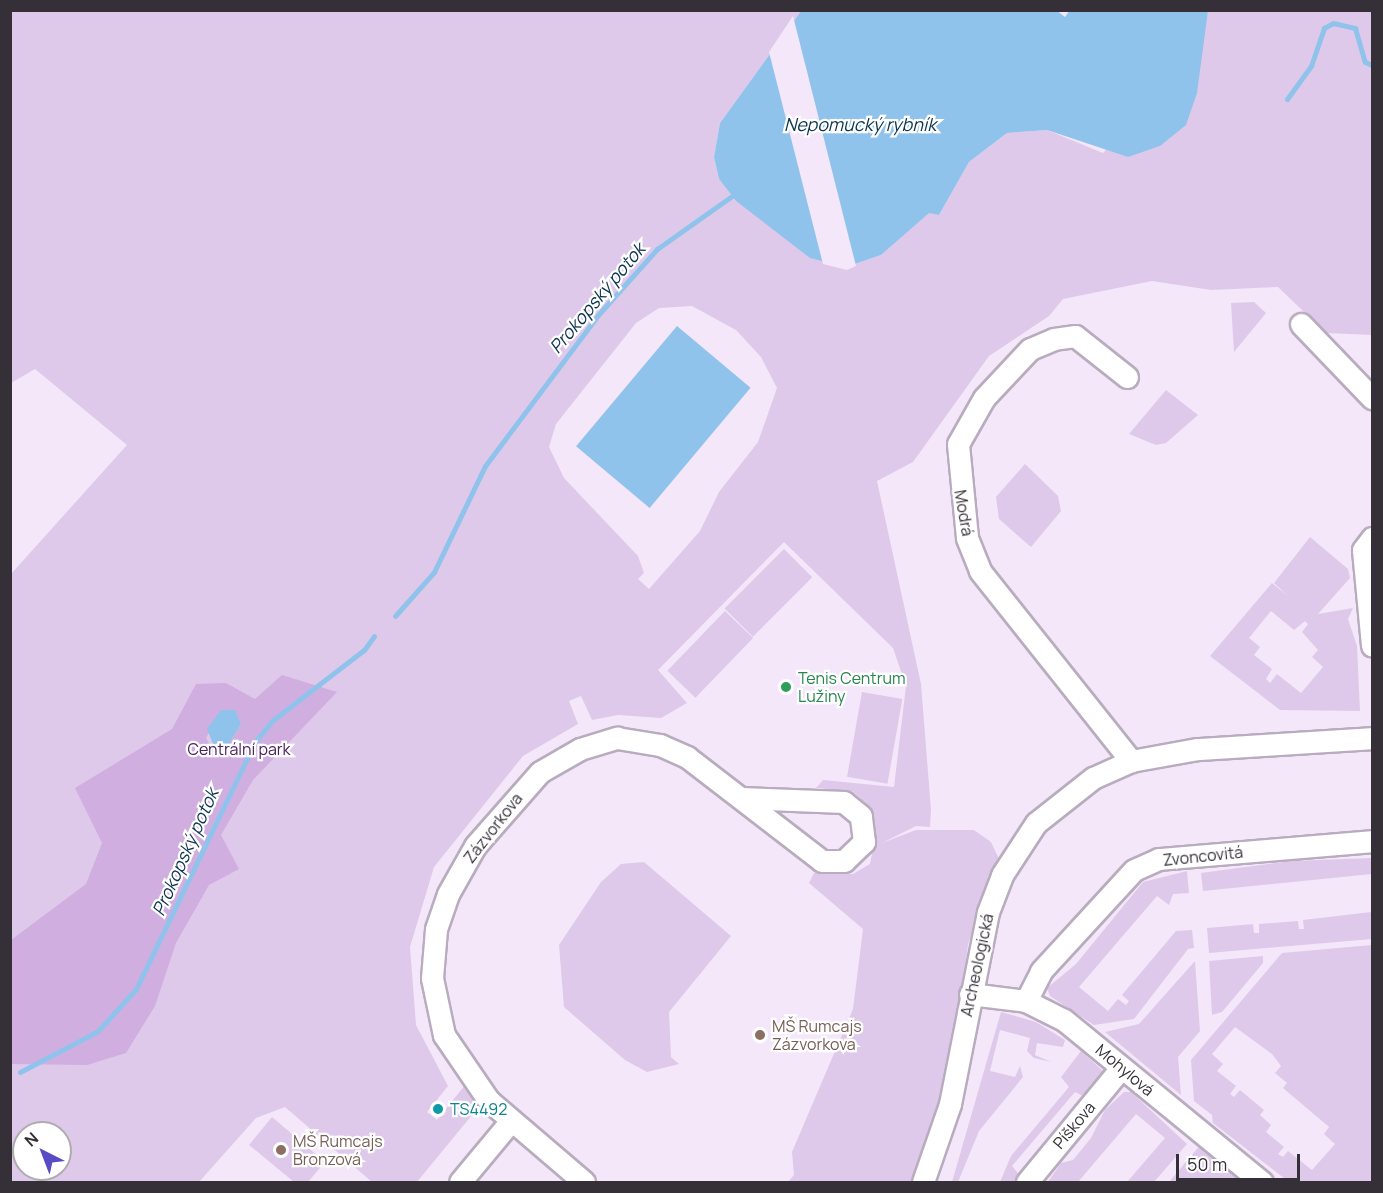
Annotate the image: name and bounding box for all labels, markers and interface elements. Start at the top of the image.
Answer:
water label: Nepomucký rybník [784,113,936,135]
water label: Prokopský potok [545,239,649,357]
street label: Modrá [950,488,978,538]
place label: Tenis Centrum Lužiny [798,668,906,706]
marker: Tenis Centrum Lužiny [779,680,793,694]
park label: Centrální park [187,739,291,759]
water label: Prokopský potok [147,785,223,919]
street label: Zázvorkova [460,789,526,867]
street label: Zvoncovitá [1162,842,1244,870]
street label: Archeologická [957,912,997,1018]
place label: MŠ Rumcajs Zázvorkova [772,1016,862,1054]
marker: MŠ Rumcajs Zázvorkova [753,1028,767,1042]
street label: Mohylová [1092,1040,1158,1100]
street label: Píškova [1049,1098,1099,1152]
place label: TS4492 [450,1099,507,1119]
marker: TS4492 [431,1102,445,1116]
north arrow [12,1121,72,1181]
text: N [20,1127,43,1151]
place label: MŠ Rumcajs Bronzová [293,1131,383,1169]
scale bar [1179,1142,1304,1180]
marker: MŠ Rumcajs Bronzová [274,1143,288,1157]
text: 50 m [1187,1152,1227,1176]

